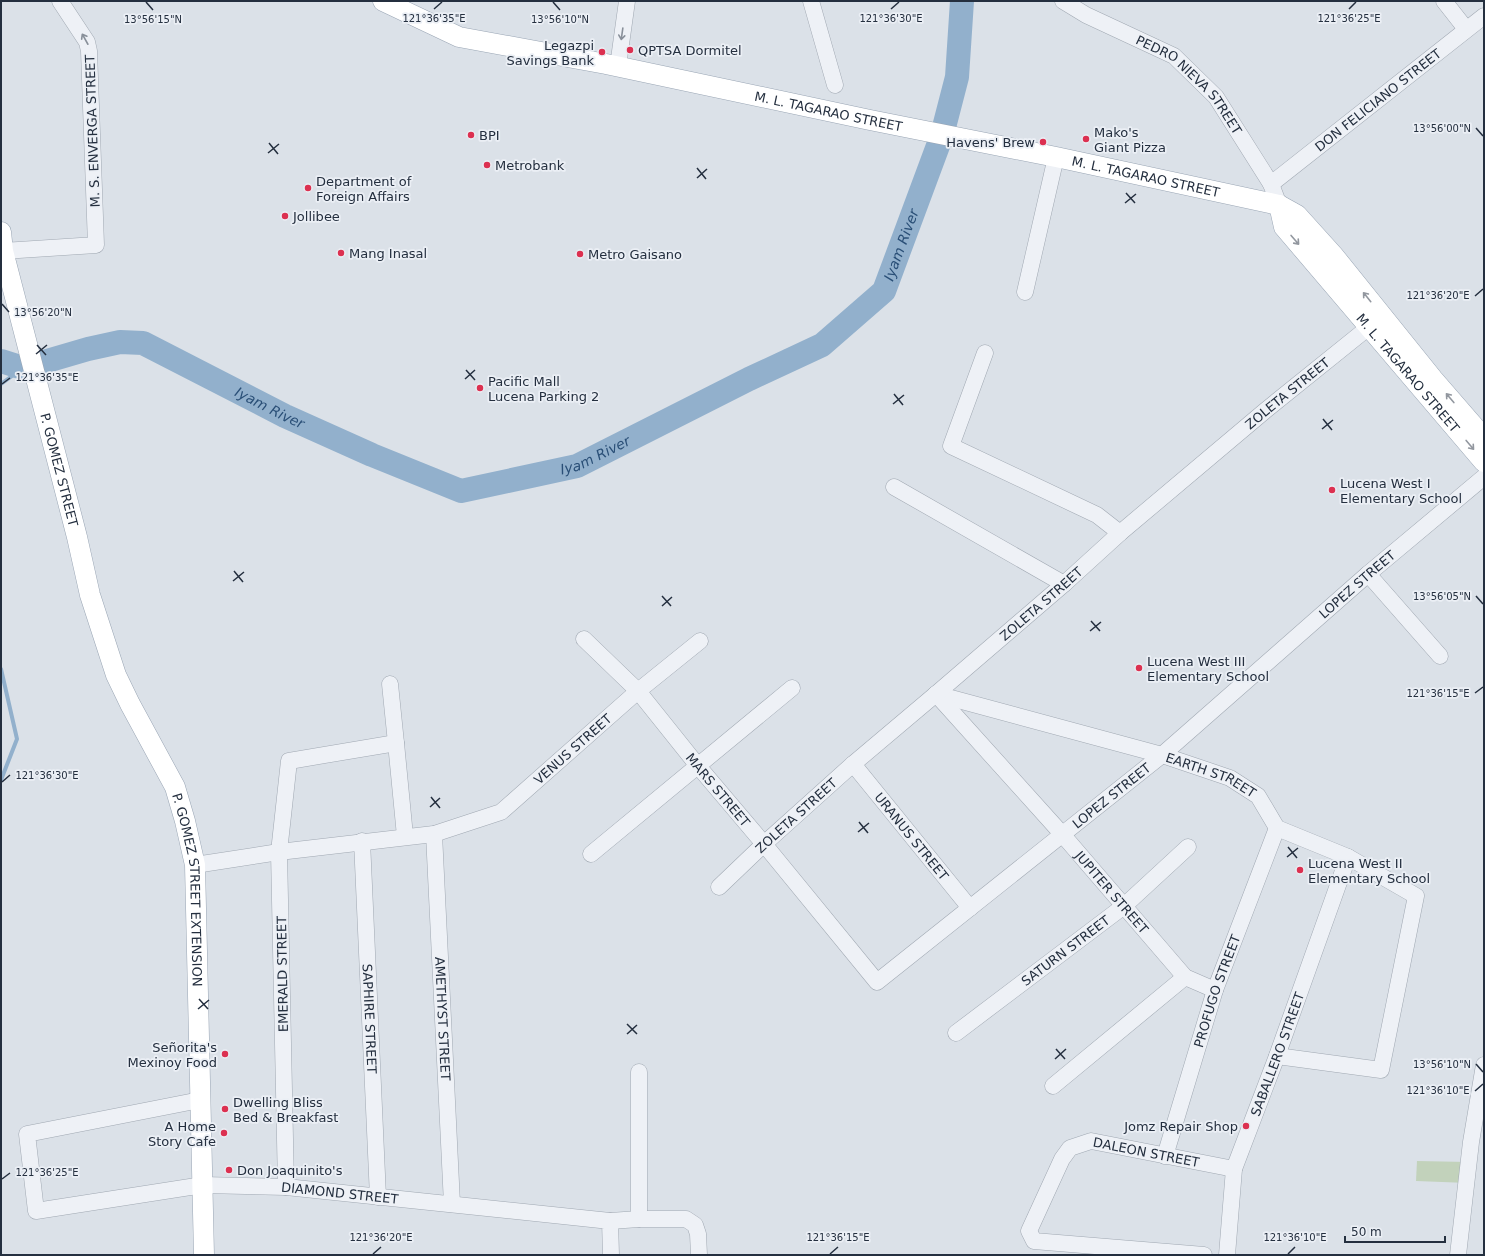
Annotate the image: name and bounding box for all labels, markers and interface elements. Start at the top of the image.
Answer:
text: 121°36'35"E [402,13,466,24]
text: 121°36'30"E [859,13,923,24]
text: 121°36'25"E [1317,13,1381,24]
text: 13°56'15"N [124,14,182,25]
text: 13°56'10"N [531,14,589,25]
one-way arrow [618,27,626,40]
street label: PEDRO NIEVA STREET [1133,32,1245,137]
one-way arrow [80,33,88,45]
place label: Legazpi Savings Bank [506,38,594,68]
place label: QPTSA Dormitel [638,43,742,58]
marker: QPTSA Dormitel [625,45,635,55]
street label: DON FELICIANO STREET [1312,46,1444,155]
marker: Legazpi Savings Bank [597,47,607,57]
street label: M. S. ENVERGA STREET [82,54,103,208]
street label: M. L. TAGARAO STREET [753,89,904,134]
text: 13°56'00"N [1413,123,1471,134]
place label: Mako's Giant Pizza [1094,125,1166,155]
place label: BPI [479,128,500,143]
marker: BPI [466,130,476,140]
marker: Mako's Giant Pizza [1081,134,1091,144]
place label: Havens' Brew [946,135,1035,150]
marker: Havens' Brew [1038,137,1048,147]
street label: M. L. TAGARAO STREET [1070,154,1221,200]
place label: Metrobank [495,158,565,173]
marker: Metrobank [482,160,492,170]
place label: Department of Foreign Affairs [316,174,412,204]
marker: Department of Foreign Affairs [303,183,313,193]
water label: Iyam River [881,206,922,283]
place label: Jollibee [292,209,340,224]
marker: Jollibee [280,211,290,221]
one-way arrow [1291,234,1300,245]
place label: Mang Inasal [349,246,427,261]
place label: Metro Gaisano [588,247,682,262]
marker: Mang Inasal [336,248,346,258]
marker: Metro Gaisano [575,249,585,259]
text: 121°36'20"E [1406,290,1470,301]
one-way arrow [1363,292,1372,303]
text: 13°56'20"N [14,307,72,318]
street label: M. L. TAGARAO STREET [1353,311,1462,435]
street label: ZOLETA STREET [1242,355,1333,432]
text: 121°36'35"E [15,372,79,383]
place label: Pacific Mall Lucena Parking 2 [488,374,599,404]
marker: Pacific Mall Lucena Parking 2 [475,383,485,393]
water label: Iyam River [232,384,308,432]
one-way arrow [1445,392,1454,403]
street label: P. GOMEZ STREET [37,412,81,528]
water label: Iyam River [559,432,634,477]
one-way arrow [1466,440,1475,451]
place label: Lucena West I Elementary School [1340,476,1462,506]
marker: Lucena West I Elementary School [1327,485,1337,495]
street label: LOPEZ STREET [1316,548,1398,622]
street label: ZOLETA STREET [997,564,1086,644]
text: 13°56'05"N [1413,591,1471,602]
place label: Lucena West III Elementary School [1147,654,1269,684]
marker: Lucena West III Elementary School [1134,663,1144,673]
text: 121°36'15"E [1406,688,1470,699]
street label: VENUS STREET [531,711,615,787]
street label: MARS STREET [683,750,753,830]
street label: EARTH STREET [1164,750,1259,801]
street label: LOPEZ STREET [1069,760,1154,832]
text: 121°36'30"E [15,770,79,781]
street label: ZOLETA STREET [752,775,840,856]
street label: URANUS STREET [871,790,951,883]
street label: P. GOMEZ STREET EXTENSION [169,791,205,987]
street label: JUPITER STREET [1071,847,1151,937]
place label: Lucena West II Elementary School [1308,856,1430,886]
marker: Lucena West II Elementary School [1295,865,1305,875]
street label: SATURN STREET [1019,913,1113,989]
street label: EMERALD STREET [274,916,291,1032]
street label: PROFUGO STREET [1191,933,1243,1049]
street label: AMETHYST STREET [432,956,453,1081]
street label: SAPHIRE STREET [360,964,379,1074]
street label: SABALLERO STREET [1248,990,1307,1118]
place label: Señorita's Mexinoy Food [128,1040,217,1070]
marker: Señorita's Mexinoy Food [220,1049,230,1059]
text: 13°56'10"N [1413,1059,1471,1070]
text: 121°36'10"E [1406,1085,1470,1096]
place label: Dwelling Bliss Bed & Breakfast [233,1095,338,1125]
marker: Dwelling Bliss Bed & Breakfast [220,1104,230,1114]
place label: A Home Story Cafe [148,1119,216,1149]
place label: Jomz Repair Shop [1123,1119,1238,1134]
marker: Jomz Repair Shop [1241,1121,1251,1131]
marker: A Home Story Cafe [219,1128,229,1138]
street label: DALEON STREET [1092,1135,1201,1170]
place label: Don Joaquinito's [237,1163,343,1178]
marker: Don Joaquinito's [224,1165,234,1175]
text: 121°36'25"E [15,1167,79,1178]
street label: DIAMOND STREET [280,1180,399,1207]
scale bar [1345,1218,1445,1244]
text: 50 m [1351,1225,1382,1239]
text: 121°36'20"E [349,1232,413,1243]
text: 121°36'15"E [806,1232,870,1243]
text: 121°36'10"E [1263,1232,1327,1243]

